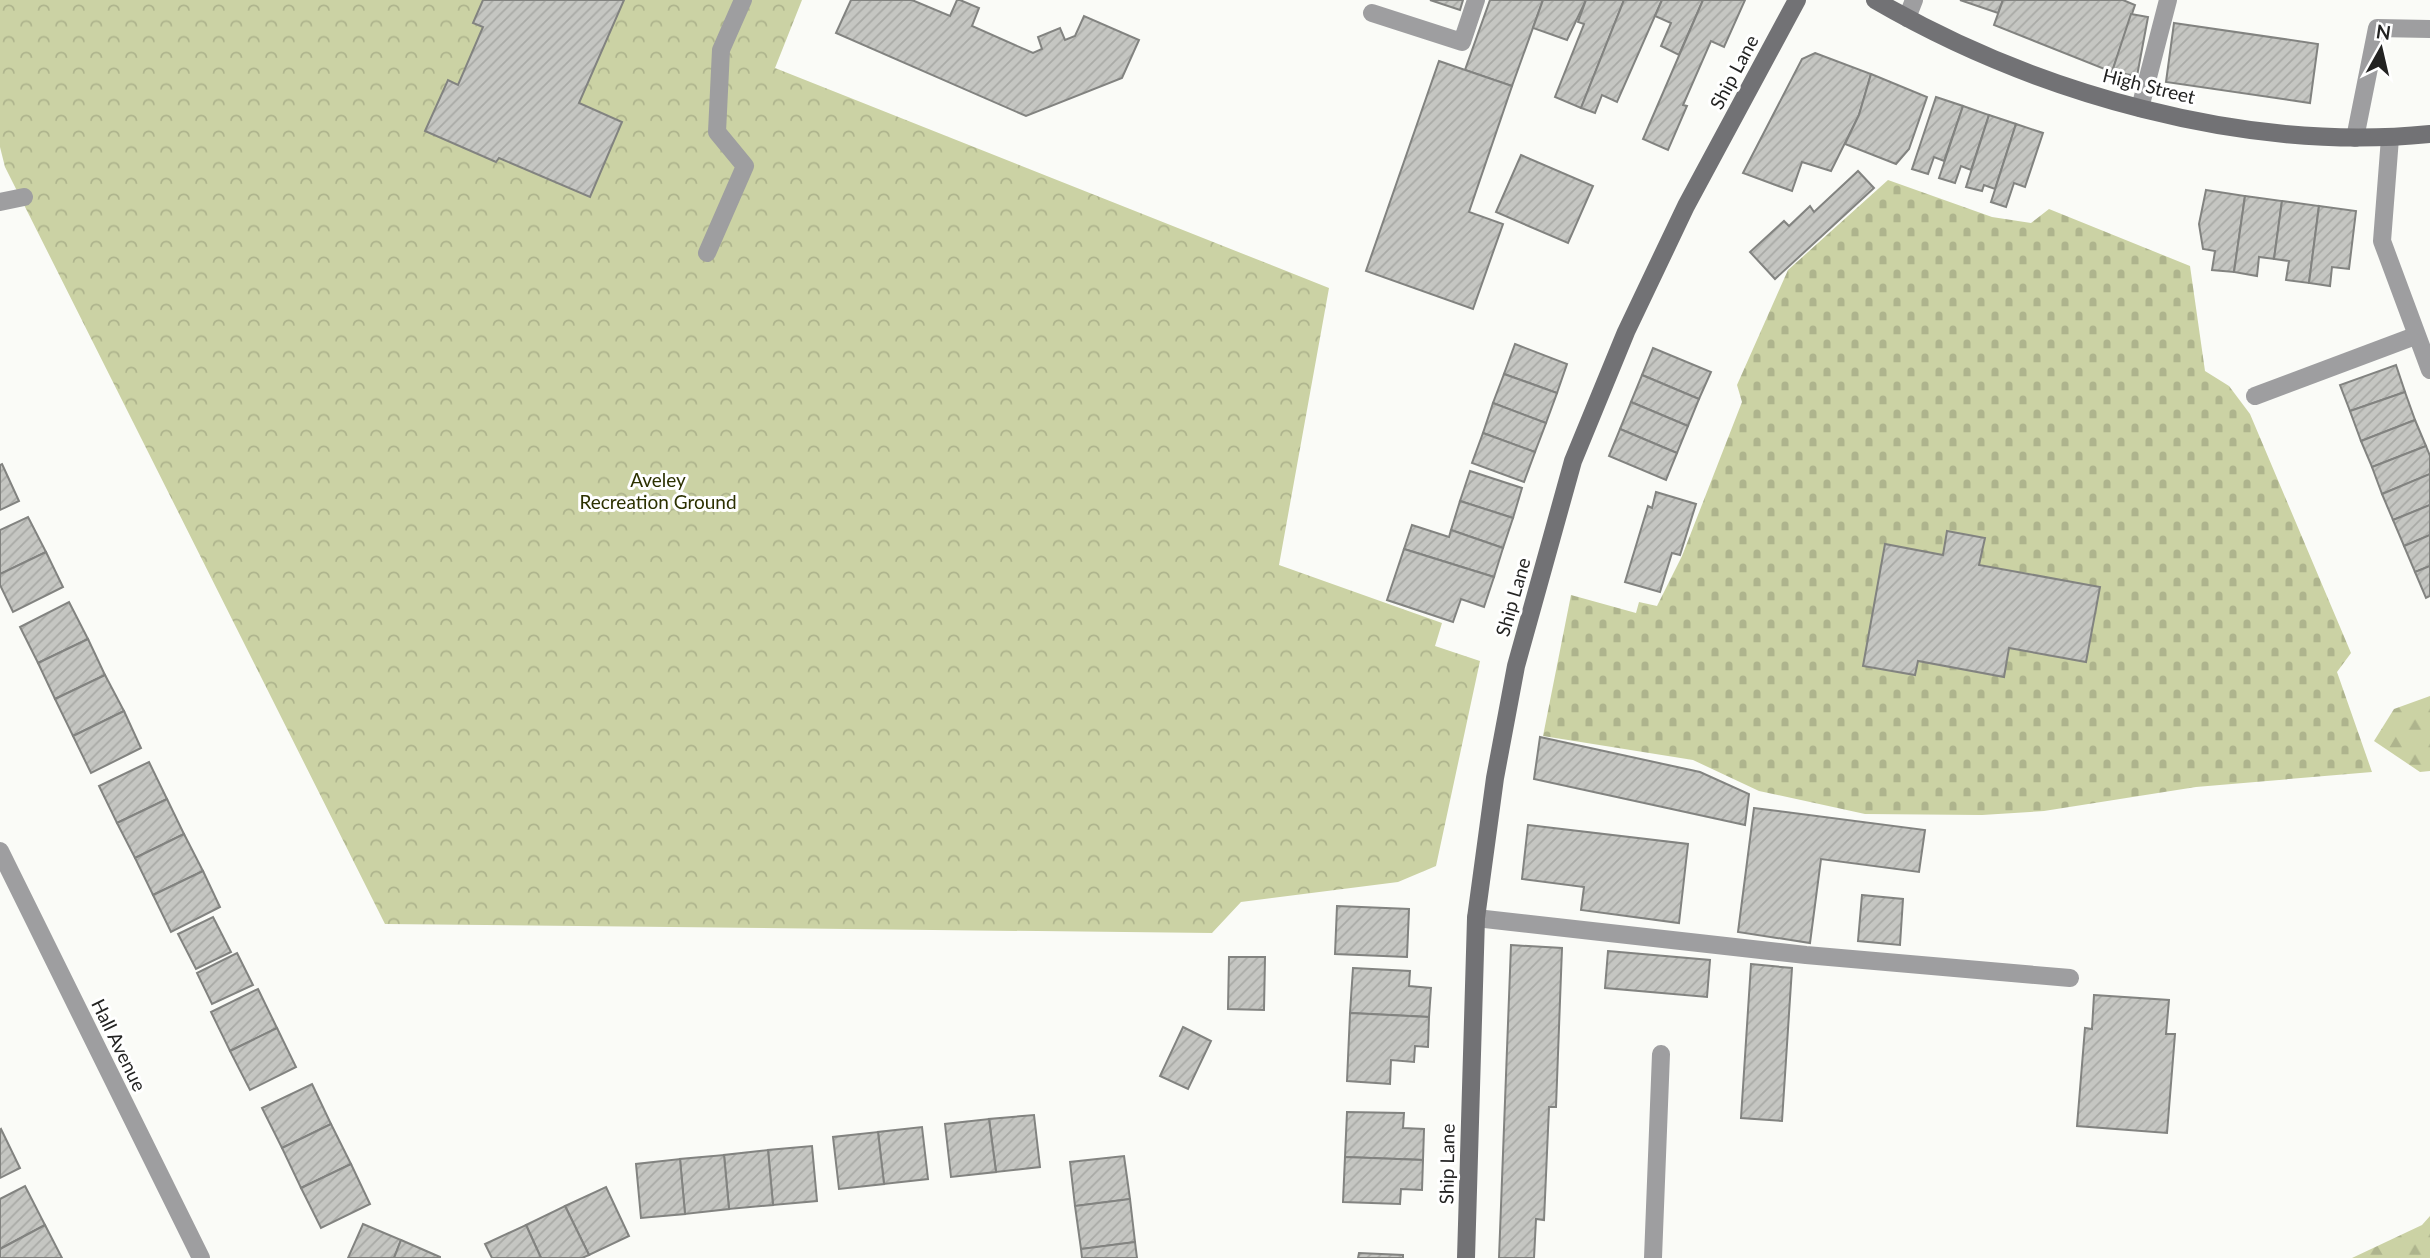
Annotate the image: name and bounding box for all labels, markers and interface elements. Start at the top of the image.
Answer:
north arrow [2346,14,2416,84]
text: N [2375,19,2392,44]
street label: Ship Lane [1704,31,1763,113]
street label: High Street [2101,63,2198,108]
park label: Aveley Recreation Ground [579,468,737,513]
street label: Ship Lane [1490,555,1535,639]
street label: Hall Avenue [87,995,152,1095]
street label: Ship Lane [1434,1123,1459,1205]

